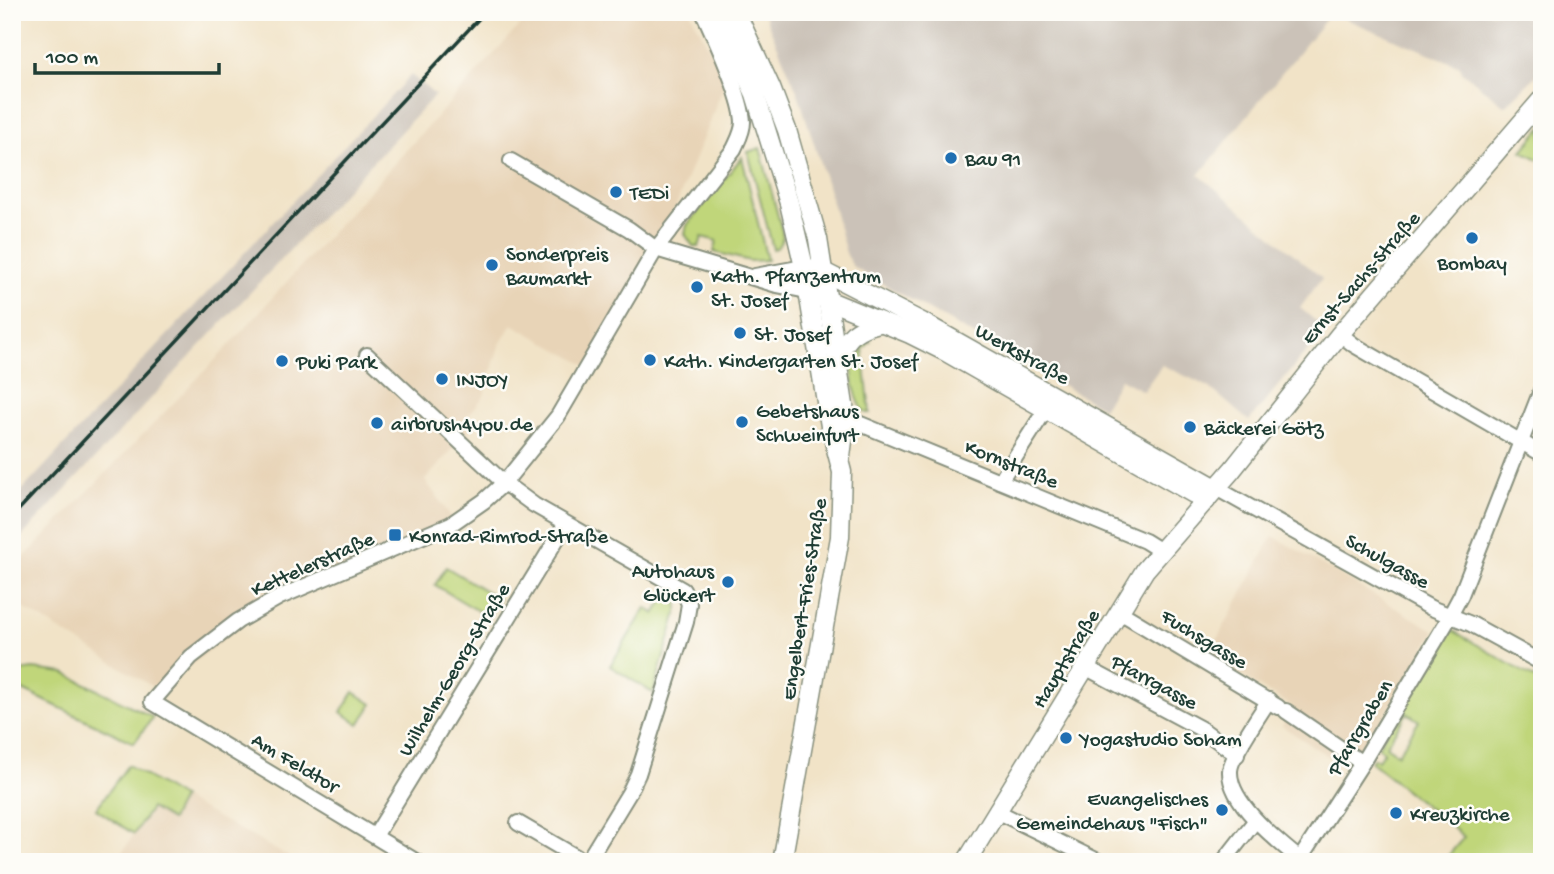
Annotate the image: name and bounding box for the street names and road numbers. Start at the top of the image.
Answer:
street label: Ernst-Sachs-Straße [1298,207,1428,351]
street label: Werkstraße [970,320,1074,393]
street label: Kornstraße [960,436,1062,497]
street label: Engelbert-Fries-Straße [778,496,835,702]
street label: Kettelerstraße [248,527,380,605]
street label: Schulgasse [1340,530,1434,597]
street label: Wilhelm-Georg-Straße [394,579,518,762]
street label: Hauptstraße [1029,605,1108,714]
street label: Fuchsgasse [1154,605,1252,677]
street label: Pfarrgasse [1105,650,1202,718]
street label: Pfarrgraben [1323,676,1400,782]
street label: Am Feldtor [246,729,344,802]

